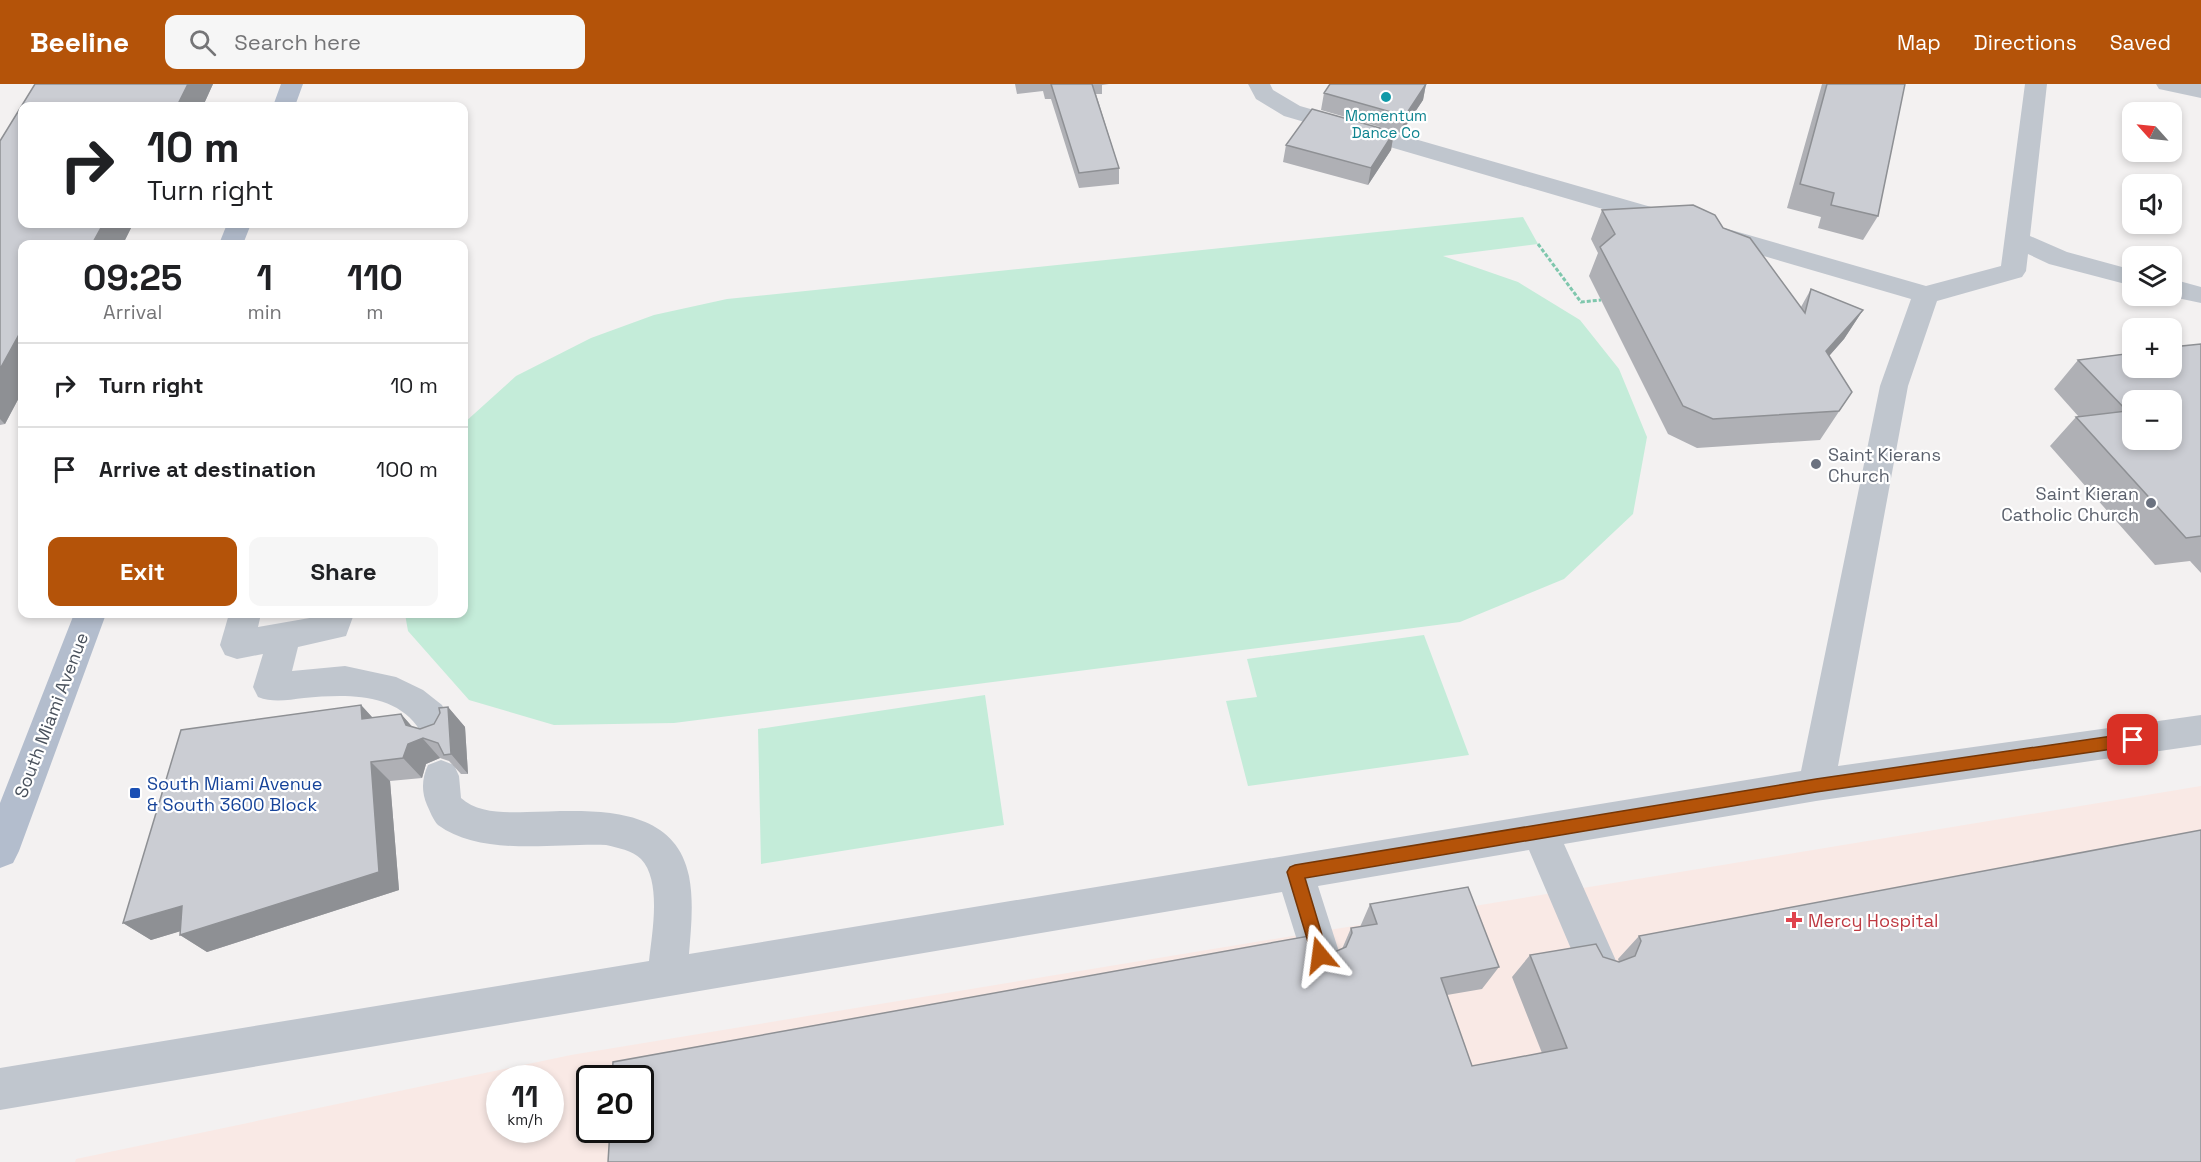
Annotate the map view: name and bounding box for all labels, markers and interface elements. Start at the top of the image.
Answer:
search box [165,15,585,69]
text: Beeline [30,24,129,60]
icon: search [186,26,219,59]
text: Search here [234,28,361,56]
text: Map [1897,29,1941,56]
text: Directions [1974,29,2077,56]
text: Saved [2110,29,2171,56]
marker: Momentum Dance Co [1379,90,1393,104]
north arrow [2122,102,2182,162]
map controls [2122,102,2182,450]
place label: Momentum Dance Co [1345,106,1427,142]
text: 10 m [147,121,240,174]
icon: right [48,126,126,204]
text: Turn right [147,173,274,208]
button: sound [2122,174,2182,234]
button: layers [2122,246,2182,306]
text: 09:25 [83,255,182,301]
text: 1 [257,255,273,301]
text: 110 [347,255,403,301]
text: Arrival [103,299,162,325]
text: min [248,299,282,325]
text: m [366,299,384,325]
button: + [2122,318,2182,378]
icon: right [48,369,81,402]
text: Turn right [99,371,204,399]
text: 10 m [390,371,438,399]
button: − [2122,390,2182,450]
place label: Saint Kierans Church [1828,443,1941,487]
icon: arrive [48,453,81,486]
text: Arrive at destination [99,455,316,483]
text: 100 m [376,455,438,483]
marker: Saint Kierans Church [1809,457,1823,471]
place label: Saint Kieran Catholic Church [2001,482,2139,526]
marker: Saint Kieran Catholic Church [2144,496,2158,510]
button: Exit [48,537,237,606]
button: Share [249,537,438,606]
street label: South Miami Avenue [9,629,93,801]
pin [2107,714,2158,765]
icon: arrive [2116,723,2149,756]
place label: South Miami Avenue & South 3600 Block [147,772,322,816]
marker: South Miami Avenue & South 3600 Block [128,786,142,800]
place label: Mercy Hospital [1808,909,1939,932]
marker: Mercy Hospital [1785,911,1803,929]
position arrow [1288,923,1352,987]
speed limit sign: 20 [576,1065,654,1143]
text: 11 [511,1077,539,1116]
text: km/h [507,1110,543,1129]

